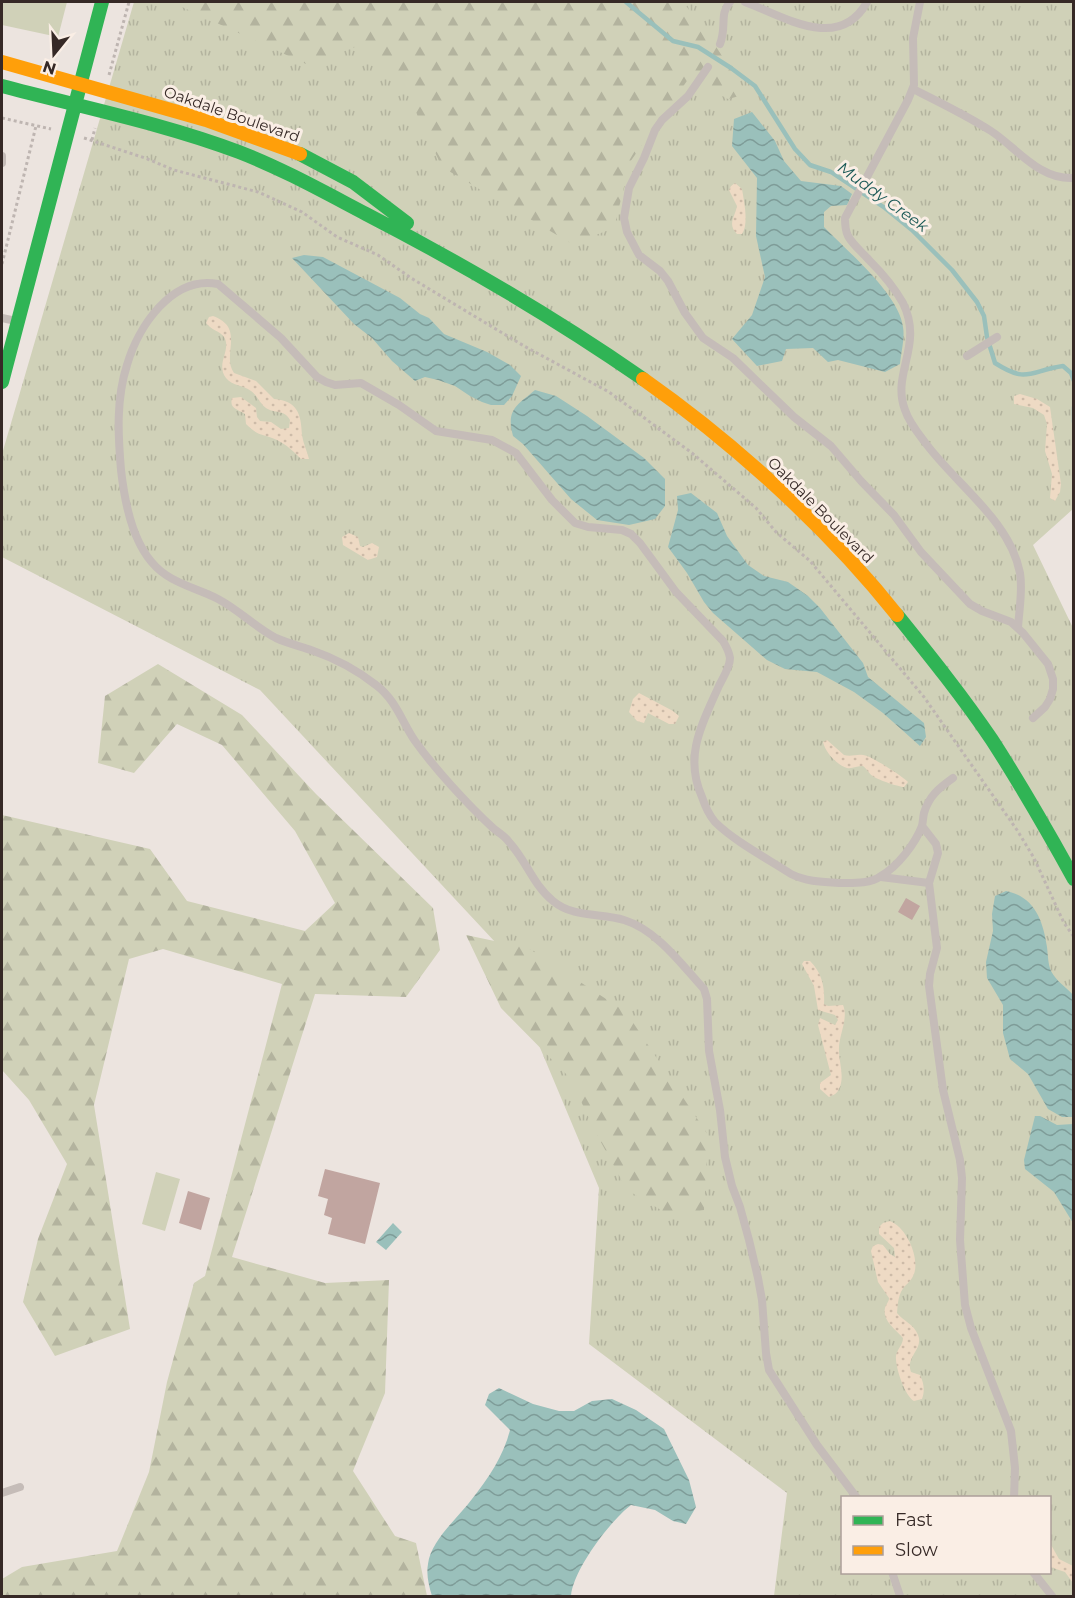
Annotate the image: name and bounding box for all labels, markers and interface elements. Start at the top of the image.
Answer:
north arrow [24,24,84,84]
text: N [40,57,59,79]
street label: Oakdale Boulevard [162,82,302,146]
water label: Muddy Creek [834,158,933,237]
street label: Oakdale Boulevard [764,453,878,567]
legend [841,1496,1051,1574]
text: Fast [895,1509,933,1531]
text: Slow [895,1539,938,1561]

